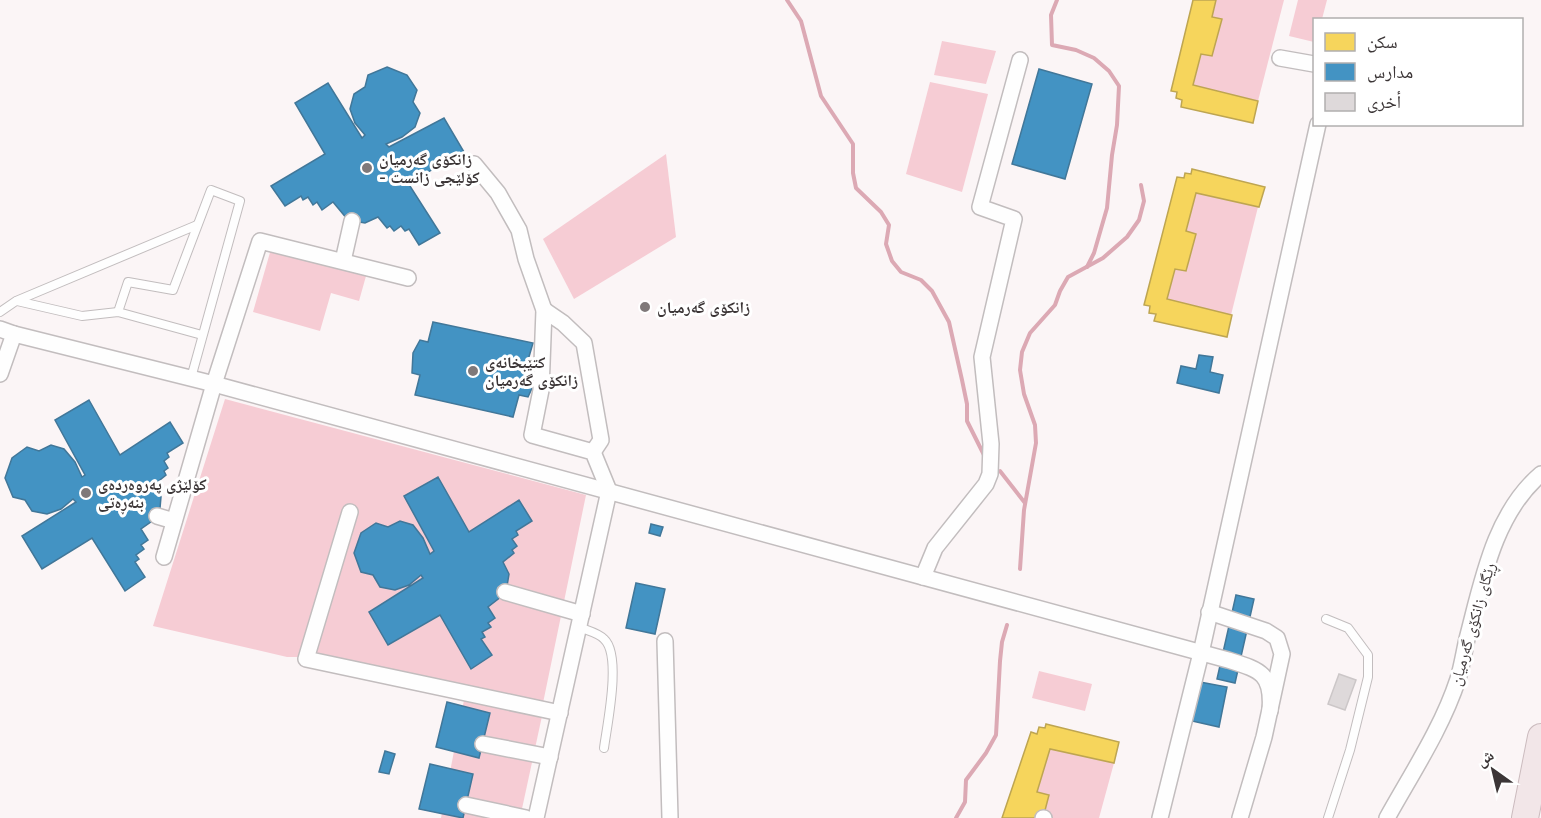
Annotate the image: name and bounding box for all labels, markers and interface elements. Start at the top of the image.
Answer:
legend [1313,18,1523,126]
text: سكن [1367,30,1398,53]
text: مدارس [1367,60,1413,83]
text: أخرى [1367,90,1401,113]
place label: زانکۆی گەرمیان - کۆلێجی زانست [379,149,480,187]
marker: زانکۆی گەرمیان - کۆلێجی زانست [360,161,374,175]
place label: زانکۆی گەرمیان [657,297,750,317]
marker: زانکۆی گەرمیان [638,300,652,314]
place label: کتێبخانەی زانکۆی گەرمیان [485,352,578,390]
marker: کتێبخانەی زانکۆی گەرمیان [466,364,480,378]
place label: کۆلێژی پەروەردەی بنەڕەتی [98,474,207,515]
marker: کۆلێژی پەروەردەی بنەڕەتی [79,486,93,500]
street label: ڕێگای زانکۆی گەرمیان [1445,560,1502,689]
north arrow [1463,740,1523,800]
text: ش [1472,745,1497,771]

